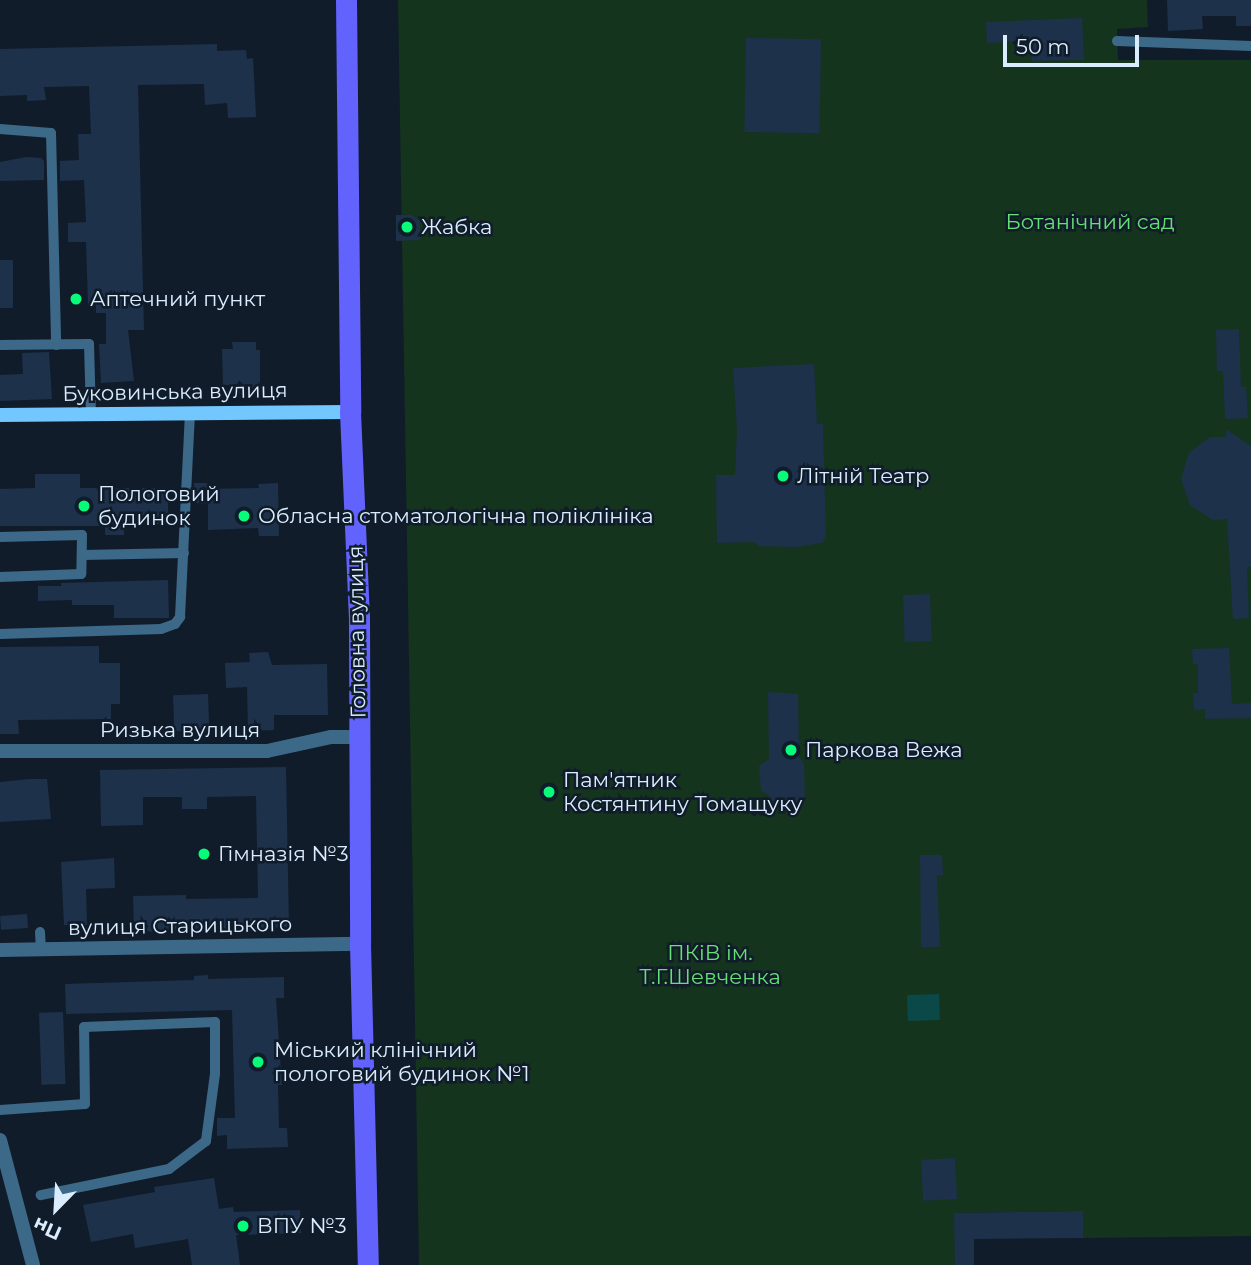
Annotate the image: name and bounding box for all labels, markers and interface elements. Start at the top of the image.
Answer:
scale bar [1006,21,1142,65]
text: 50 m [1016,34,1070,59]
park label: Ботанічний сад [1005,209,1175,235]
place label: Жабка [421,214,492,240]
marker: Жабка [399,219,415,235]
place label: Аптечний пункт [90,286,265,312]
marker: Аптечний пункт [68,291,84,307]
street label: Буковинська вулиця [62,377,288,407]
place label: Літній Театр [797,463,929,489]
marker: Літній Театр [775,468,791,484]
place label: Пологовий будинок [98,481,220,531]
marker: Пологовий будинок [76,498,92,514]
place label: Обласна стоматологічна поліклініка [258,503,654,529]
marker: Обласна стоматологічна поліклініка [236,508,252,524]
street label: Головна вулиця [343,545,371,719]
street label: Ризька вулиця [100,717,260,743]
place label: Паркова Вежа [805,737,962,763]
marker: Паркова Вежа [783,742,799,758]
place label: Пам'ятник Костянтину Томащуку [563,767,803,817]
marker: Пам'ятник Костянтину Томащуку [541,784,557,800]
place label: Гімназія №3 [218,841,348,867]
marker: Гімназія №3 [196,846,212,862]
street label: вулиця Старицького [68,911,292,941]
park label: ПКіВ ім. Т.Г.Шевченка [639,940,781,990]
place label: Міський клінічний пологовий будинок №1 [274,1037,530,1087]
marker: Міський клінічний пологовий будинок №1 [248,1052,268,1072]
north arrow [21,1174,91,1244]
text: Пн [30,1212,65,1245]
place label: ВПУ №3 [257,1213,347,1239]
marker: ВПУ №3 [235,1218,251,1234]

